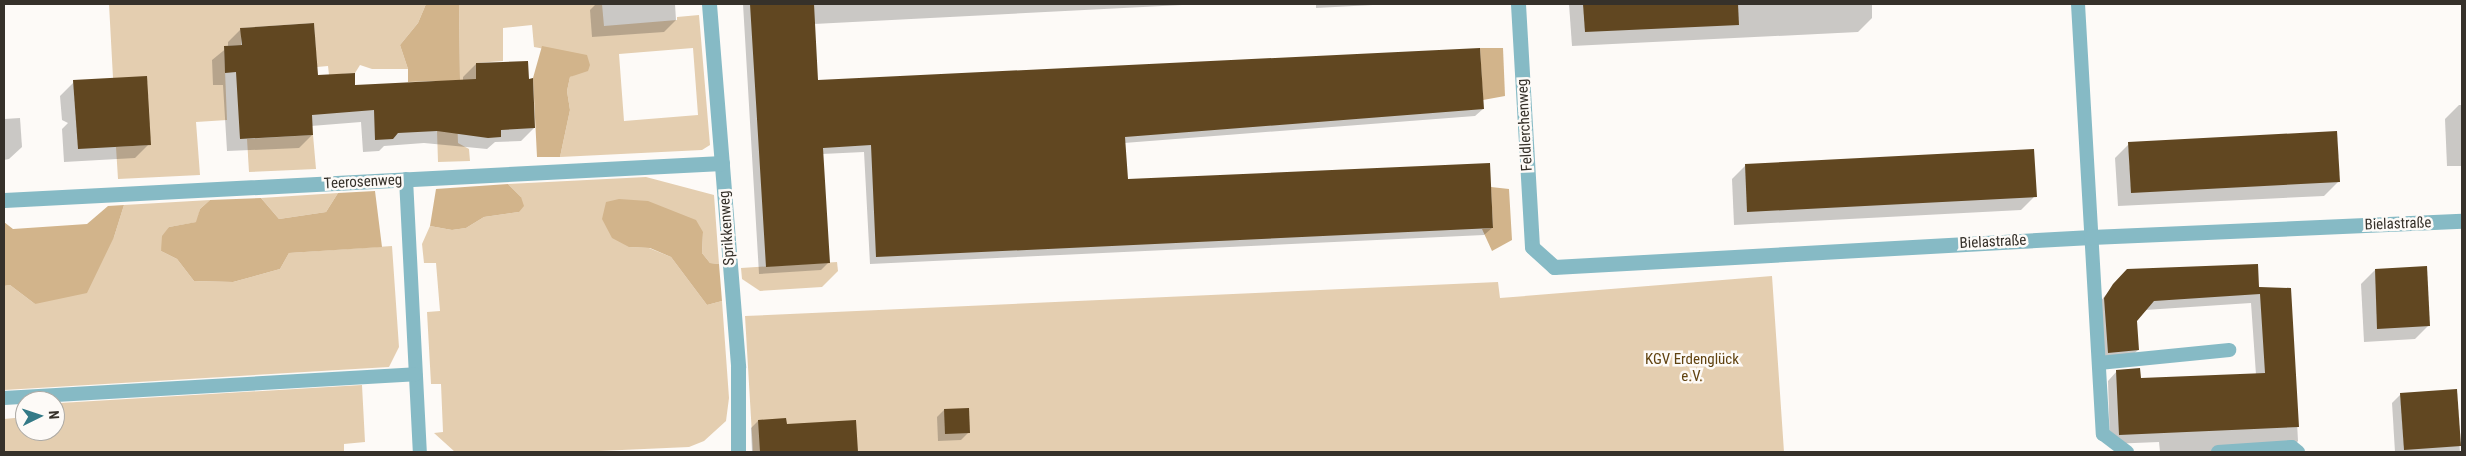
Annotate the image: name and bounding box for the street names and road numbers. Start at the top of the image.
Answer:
street label: Feldlerchenweg [1514,78,1536,172]
street label: Teerosenweg [323,171,403,193]
street label: Sprikkenweg [715,190,739,266]
street label: Bielastraße [2364,214,2432,234]
street label: Bielastraße [1959,231,2027,253]

